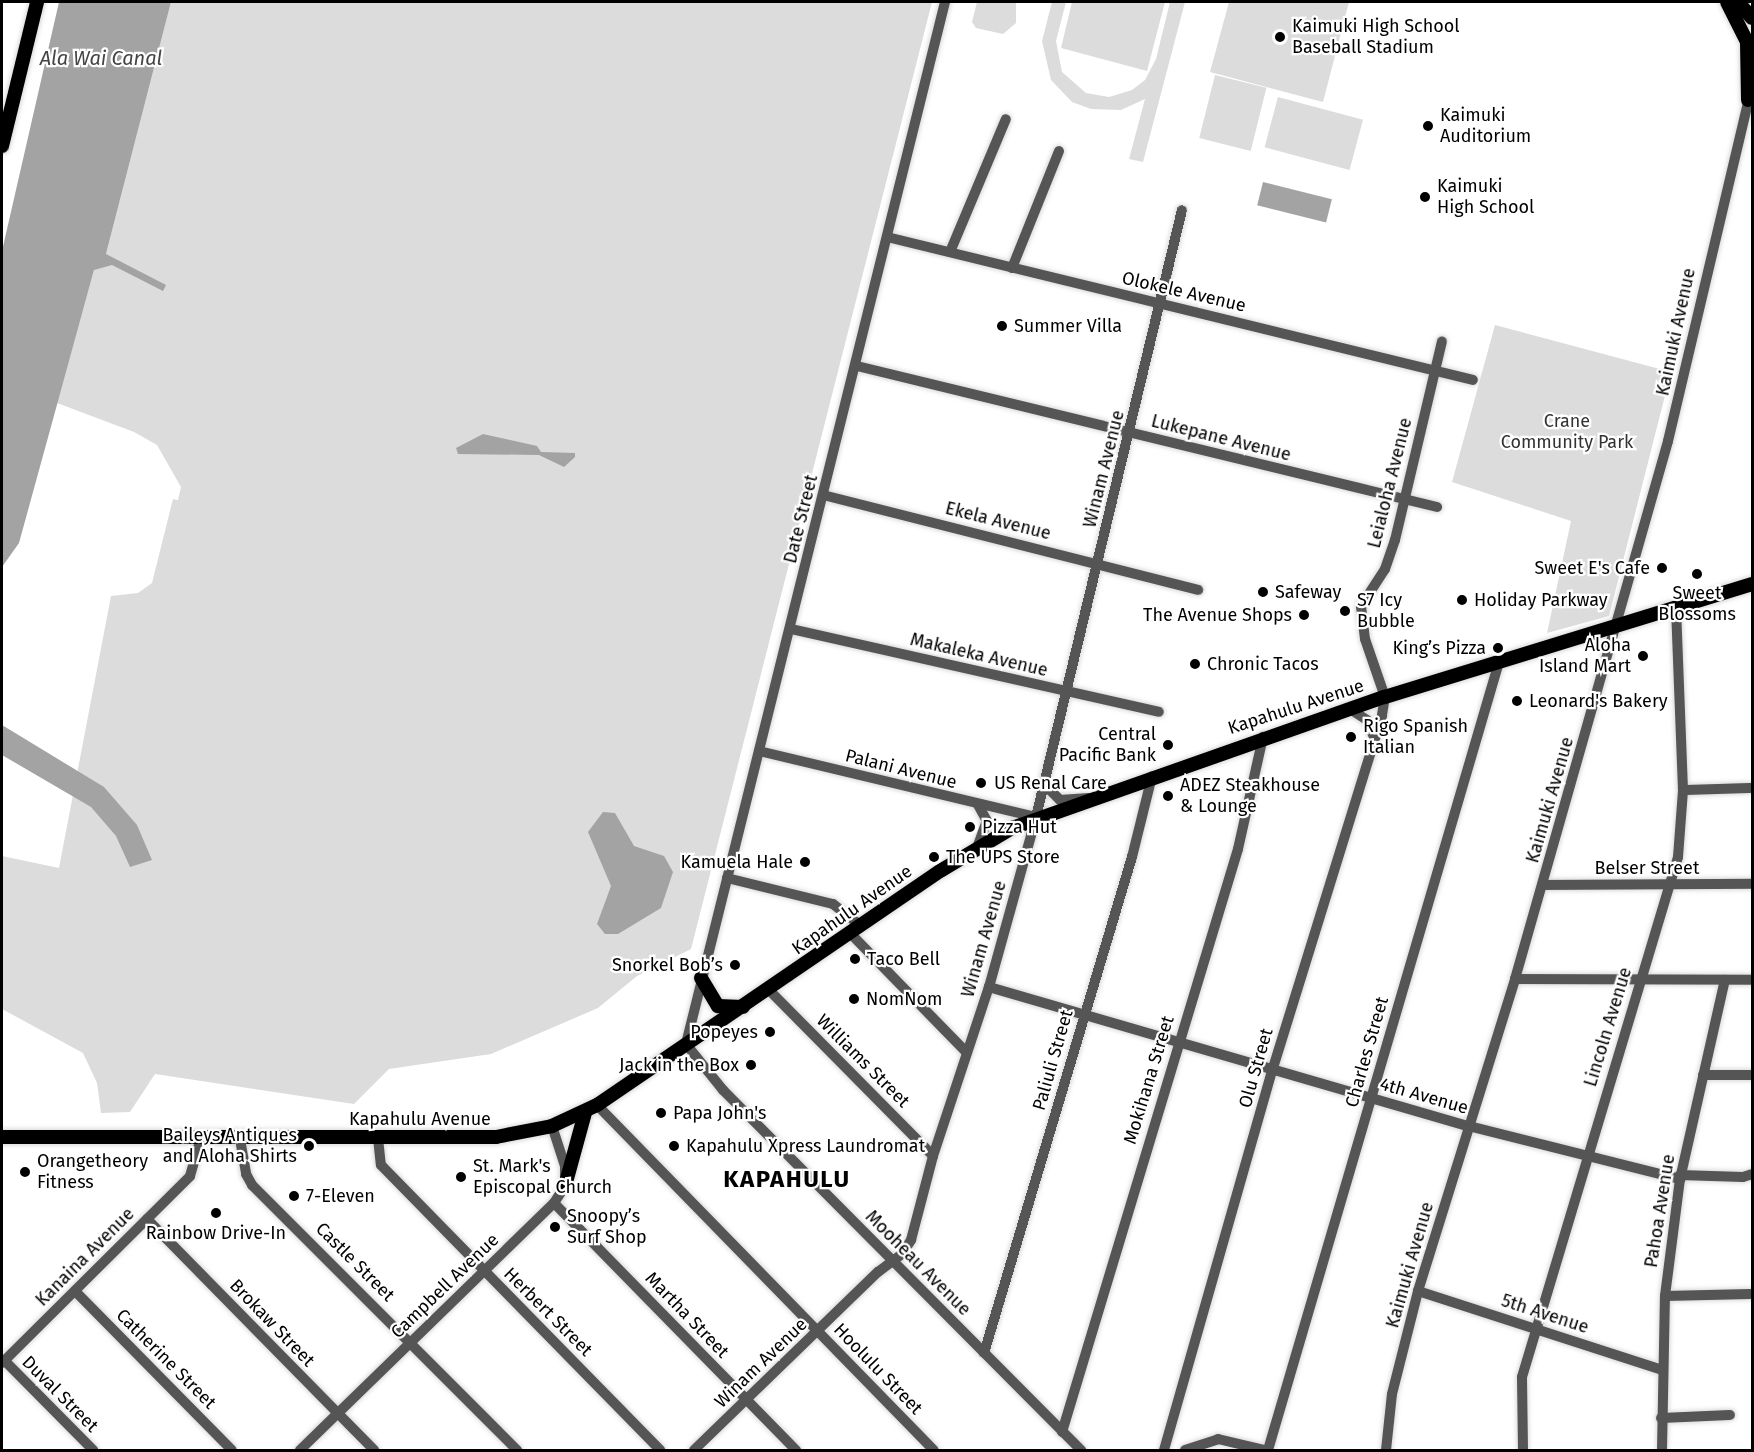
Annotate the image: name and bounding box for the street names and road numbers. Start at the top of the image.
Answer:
street label: Kaimuki Avenue [1652,266,1700,398]
street label: Olokele Avenue [1120,267,1248,317]
street label: Winam Avenue [1079,408,1129,530]
street label: Lukepane Avenue [1149,410,1293,466]
street label: Leialoha Avenue [1363,416,1417,550]
street label: Date Street [780,472,822,566]
street label: Ekela Avenue [943,497,1053,545]
street label: Makaleka Avenue [908,629,1050,681]
street label: Kapahulu Avenue [1225,675,1367,739]
street label: Kaimuki Avenue [1522,735,1578,865]
street label: Palani Avenue [843,745,959,793]
street label: Belser Street [1595,857,1699,879]
street label: Kapahulu Avenue [788,860,916,960]
street label: Winam Avenue [957,878,1011,1000]
street label: Lincoln Avenue [1580,965,1636,1089]
street label: Charles Street [1341,994,1393,1110]
street label: Paliuli Street [1028,1007,1078,1113]
street label: Williams Street [812,1010,914,1112]
street label: Mokihana Street [1119,1013,1179,1147]
street label: Olu Street [1234,1026,1278,1110]
street label: 4th Avenue [1377,1073,1471,1119]
street label: Kapahulu Avenue [349,1108,491,1130]
street label: Pahoa Avenue [1640,1153,1680,1269]
street label: Kaimuki Avenue [1382,1200,1438,1330]
street label: Kanaina Avenue [31,1203,139,1311]
street label: Mooheau Avenue [861,1206,975,1320]
street label: Castle Street [311,1218,399,1306]
street label: Campbell Avenue [387,1229,503,1343]
street label: Herbert Street [499,1263,597,1361]
street label: Martha Street [641,1268,733,1362]
street label: Brokaw Street [225,1275,319,1371]
street label: 5th Avenue [1499,1290,1591,1338]
street label: Catherine Street [112,1305,220,1413]
street label: Winam Avenue [710,1313,812,1413]
street label: Hoolulu Street [829,1319,927,1419]
street label: Duval Street [17,1351,103,1437]

